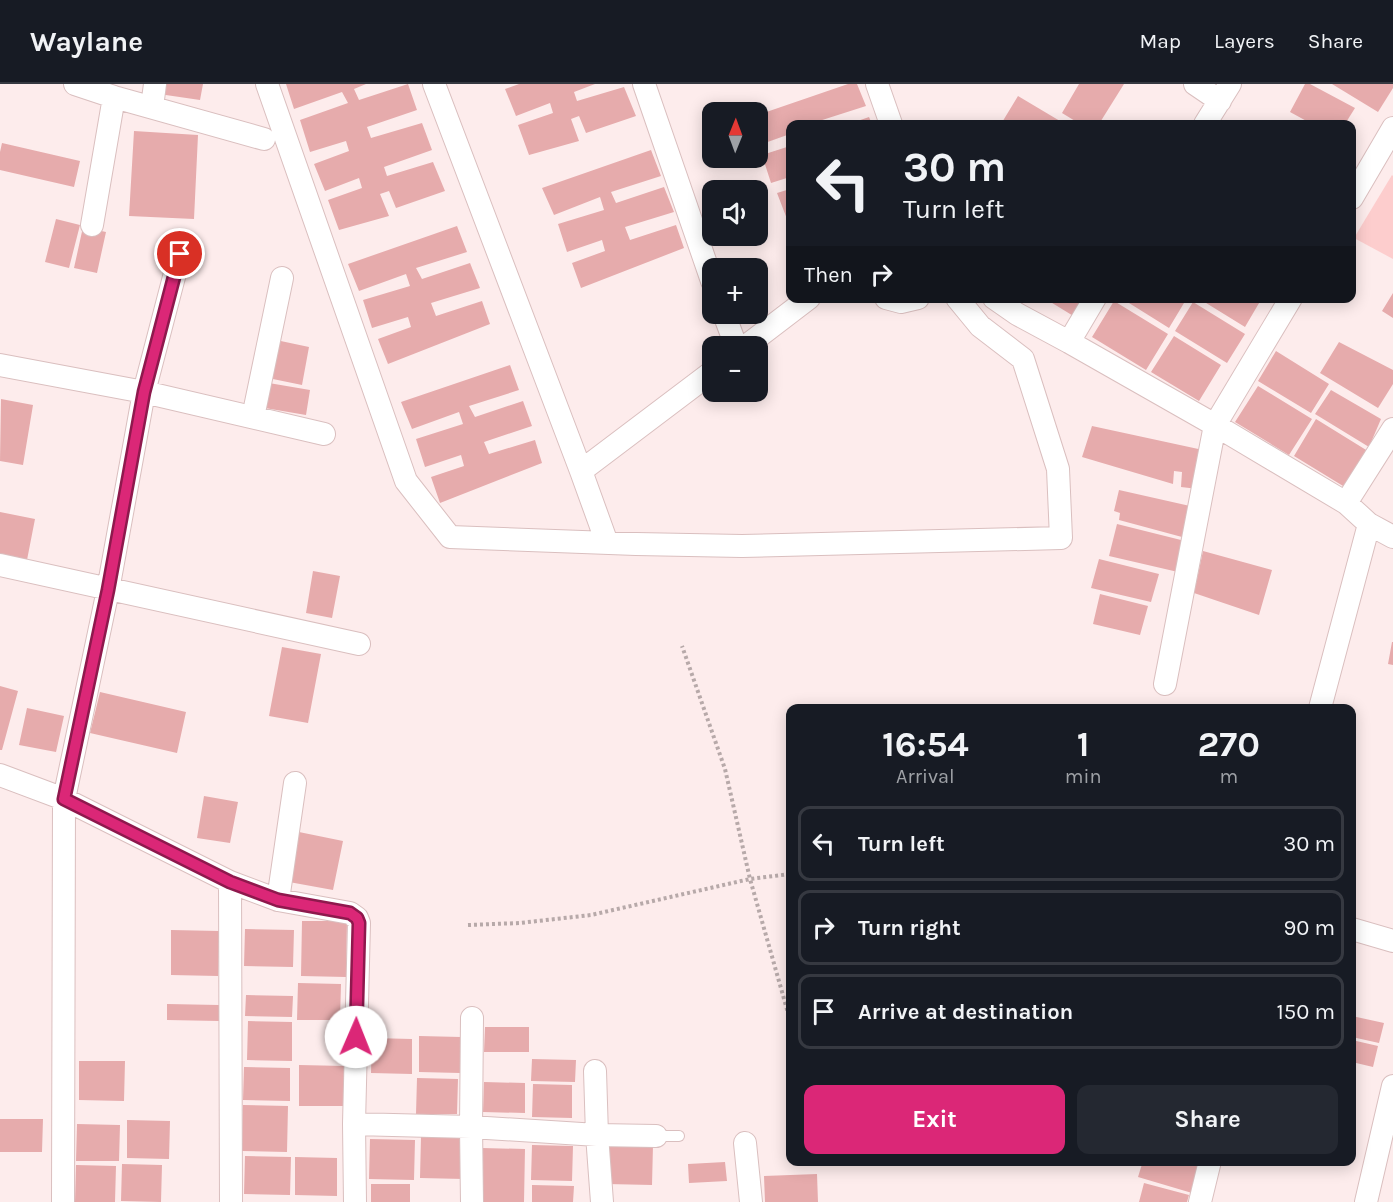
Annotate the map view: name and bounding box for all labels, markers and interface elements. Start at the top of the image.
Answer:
text: Waylane [30,25,143,58]
text: Map [1139,29,1181,53]
text: Layers [1214,29,1275,53]
text: Share [1308,29,1363,53]
north arrow [702,102,768,168]
map controls [702,102,768,402]
text: 30 m [903,142,1006,192]
icon: left [804,144,882,222]
button: sound [702,180,768,246]
text: Turn left [903,193,1004,225]
pin [154,228,205,279]
icon: arrive [163,237,196,270]
button: + [702,258,768,324]
icon: right [865,258,898,291]
text: Then [804,262,853,288]
button: − [702,336,768,402]
text: 16:54 [882,723,969,765]
text: 1 [1077,723,1090,765]
text: 270 [1198,723,1260,765]
text: Arrival [896,765,955,788]
text: min [1065,765,1102,788]
text: m [1219,765,1238,788]
icon: left [807,827,840,860]
text: Turn left [858,831,945,857]
text: 30 m [1283,831,1335,857]
icon: right [807,911,840,944]
text: Turn right [858,915,961,941]
text: 90 m [1283,915,1335,941]
icon: arrive [807,995,840,1028]
text: Arrive at destination [858,999,1073,1025]
text: 150 m [1276,999,1335,1025]
position arrow [324,1005,388,1069]
button: Exit [804,1085,1065,1154]
button: Share [1077,1085,1338,1154]

